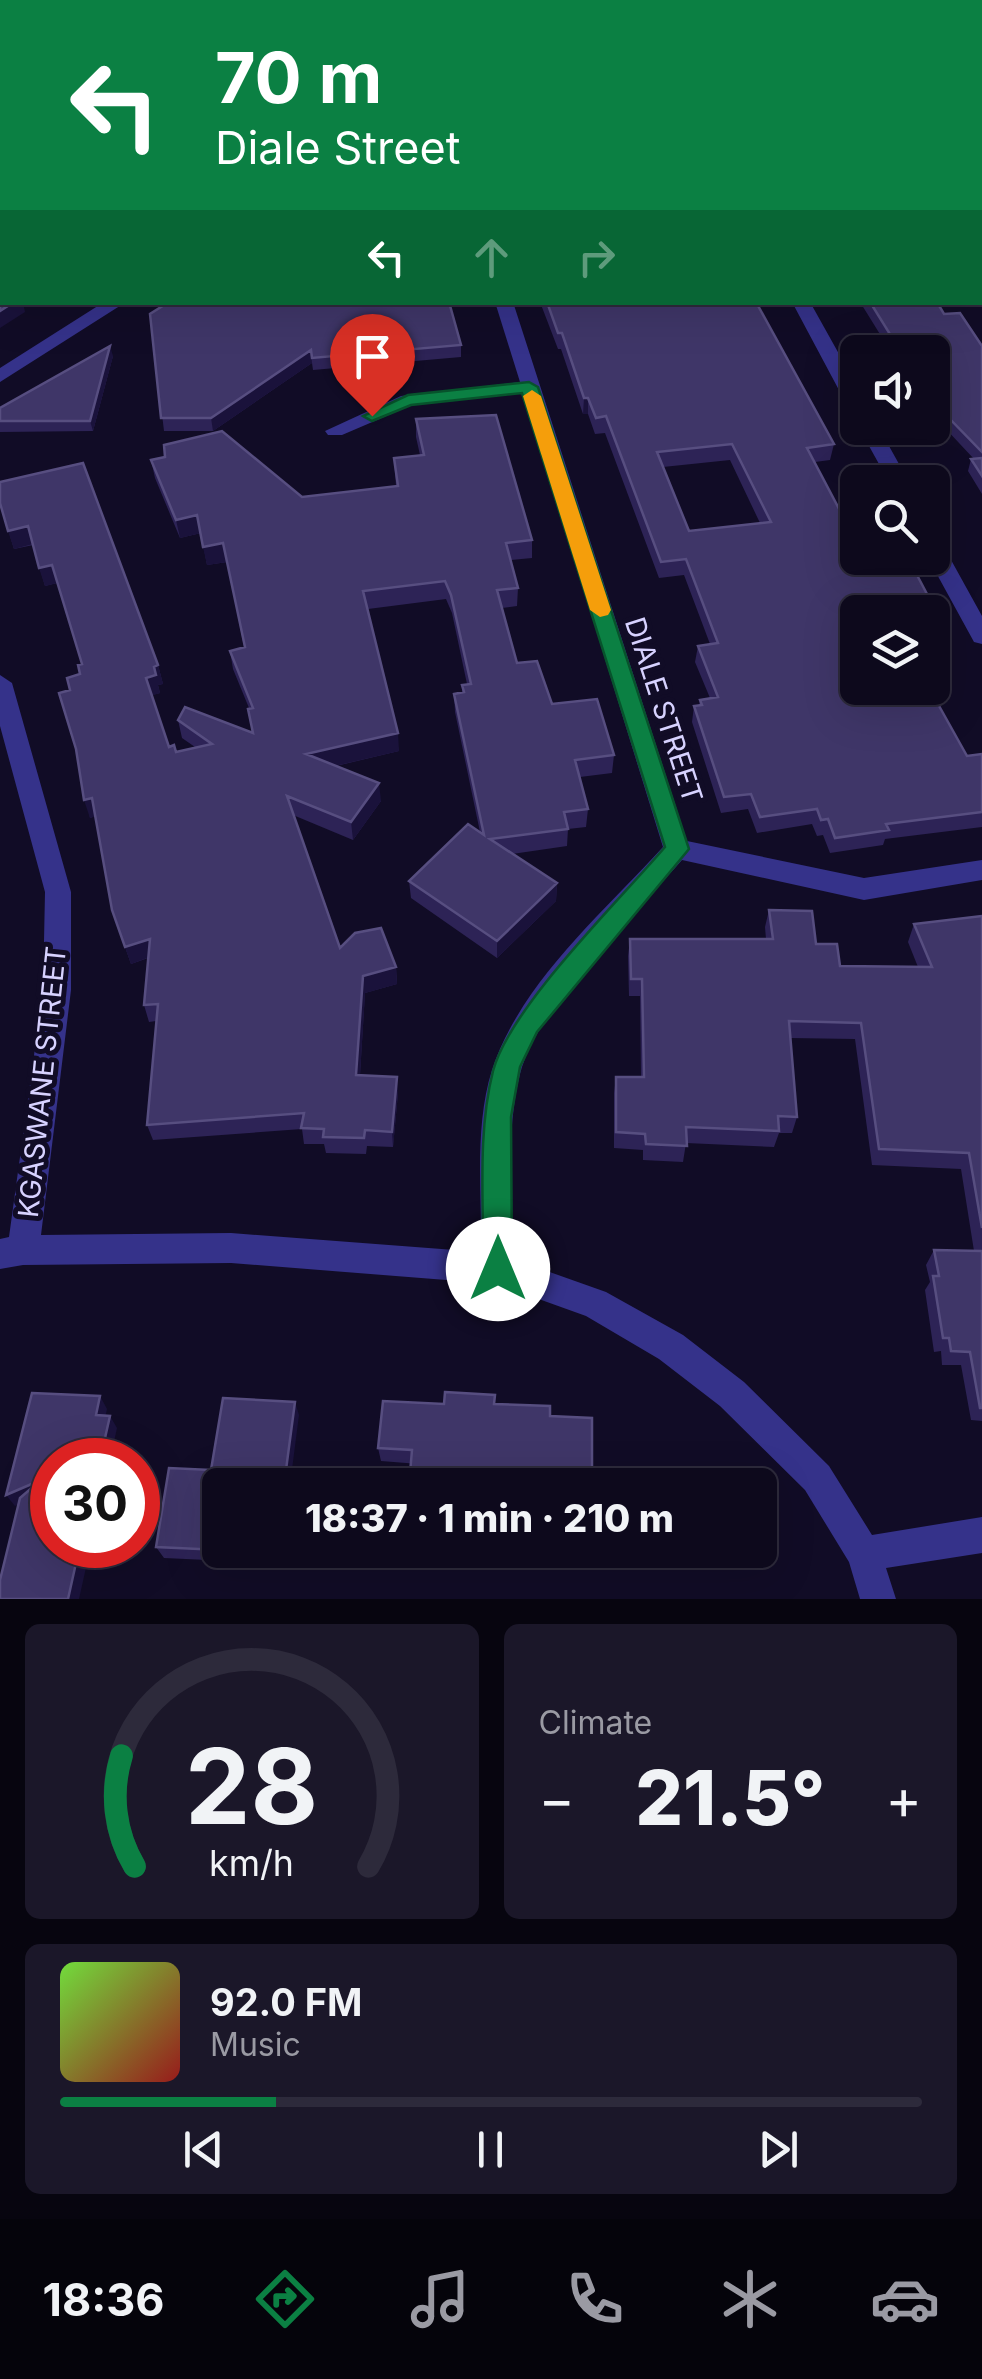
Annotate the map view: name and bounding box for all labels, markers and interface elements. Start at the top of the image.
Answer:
text: 70 m [215,35,382,120]
icon: left [50,40,180,170]
text: Diale Street [215,120,460,175]
icon: left [359,230,414,285]
icon: ahead [464,230,519,285]
icon: right [569,230,624,285]
pin [330,314,415,417]
icon: arrive [345,329,400,384]
map controls [840,335,950,705]
button: sound [840,335,950,445]
button: search [840,465,950,575]
button: layers [840,595,950,705]
street label: DIALE STREET [618,613,710,807]
street label: KGASWANE STREET [11,945,73,1219]
position arrow [446,1217,550,1321]
speed limit sign: 30 [30,1438,160,1568]
text: 18:37 · 1 min · 210 m [305,1495,674,1541]
text: Climate [539,1703,652,1742]
text: 28 [185,1723,318,1849]
text: 21.5° [635,1752,825,1843]
text: − [539,1766,575,1832]
text: + [886,1766,922,1832]
text: km/h [209,1841,294,1885]
text: 92.0 FM [210,1979,363,2025]
text: Music [210,2025,301,2064]
icon: previous [176,2122,231,2177]
icon: pause [463,2122,518,2177]
icon: next [751,2122,806,2177]
icon: directions [250,2264,320,2334]
icon: music [405,2264,475,2334]
icon: phone [560,2264,630,2334]
icon: climate [715,2264,785,2334]
icon: car [870,2264,940,2334]
text: 18:36 [43,2272,165,2327]

